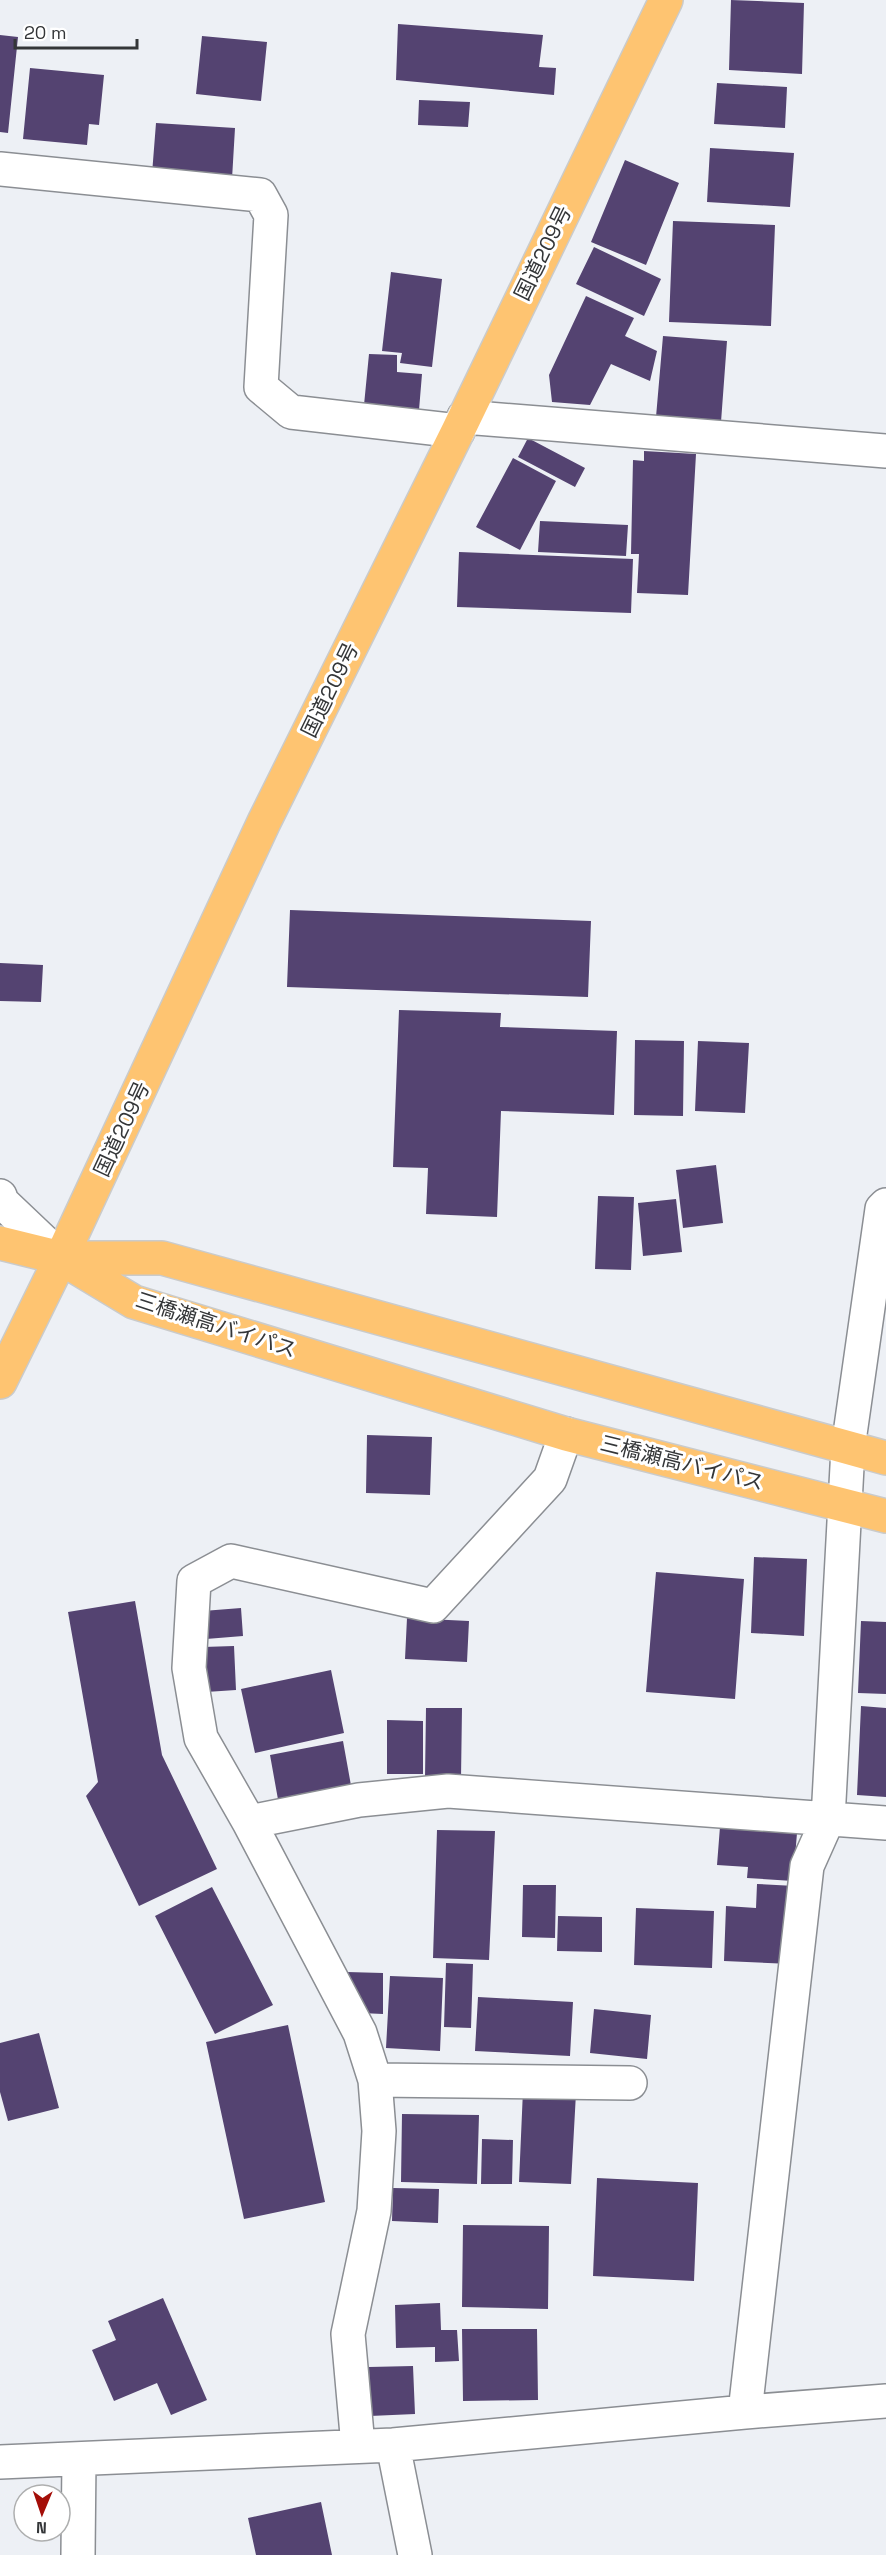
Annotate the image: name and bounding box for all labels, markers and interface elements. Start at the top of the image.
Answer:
scale bar [15,12,136,50]
text: 20 m [24,21,67,44]
street label: 国道209号 [508,201,577,305]
street label: 国道209号 [295,638,364,742]
street label: 国道209号 [88,1077,155,1181]
street label: 三橋瀬高バイパス [132,1286,300,1363]
street label: 三橋瀬高バイパス [598,1429,767,1496]
north arrow [12,2483,72,2543]
text: N [36,2517,47,2538]

